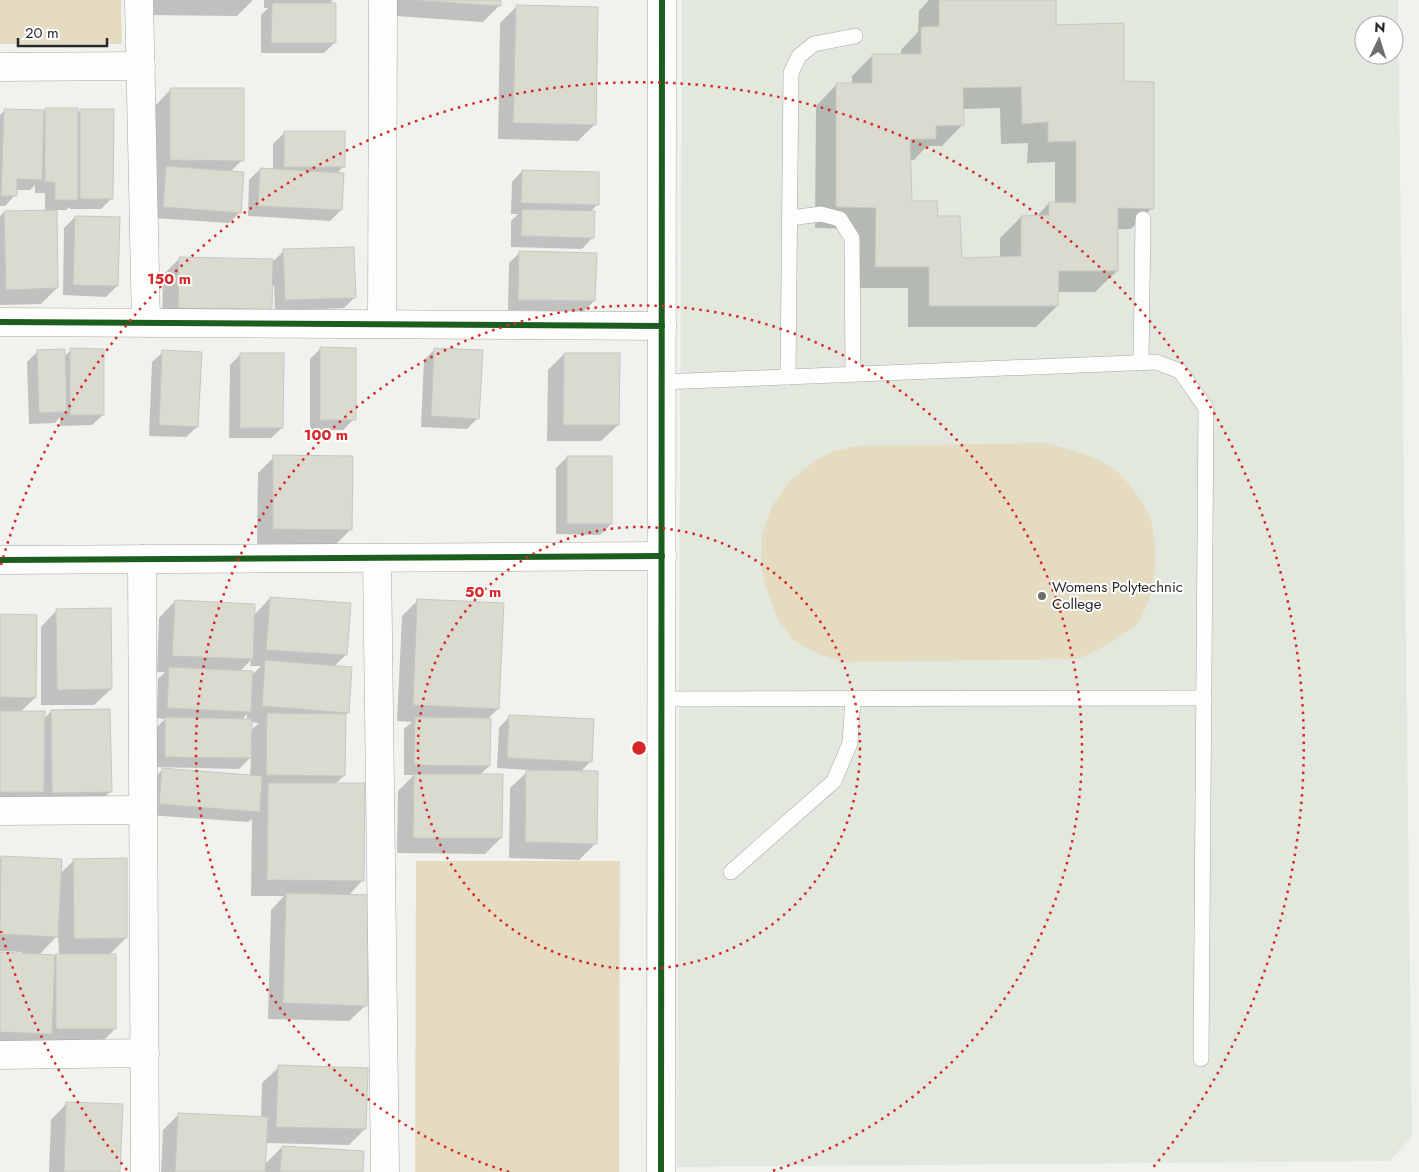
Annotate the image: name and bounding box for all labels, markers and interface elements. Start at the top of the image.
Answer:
scale bar [18,15,106,47]
north arrow [1354,15,1404,65]
text: N [1374,17,1386,37]
text: 20 m [25,22,59,44]
text: 150 m [147,268,191,290]
text: 100 m [304,424,348,446]
place label: Womens Polytechnic College [1052,576,1183,615]
text: 50 m [465,581,501,603]
marker: Womens Polytechnic College [1036,590,1048,602]
centre of rings [630,739,648,757]

